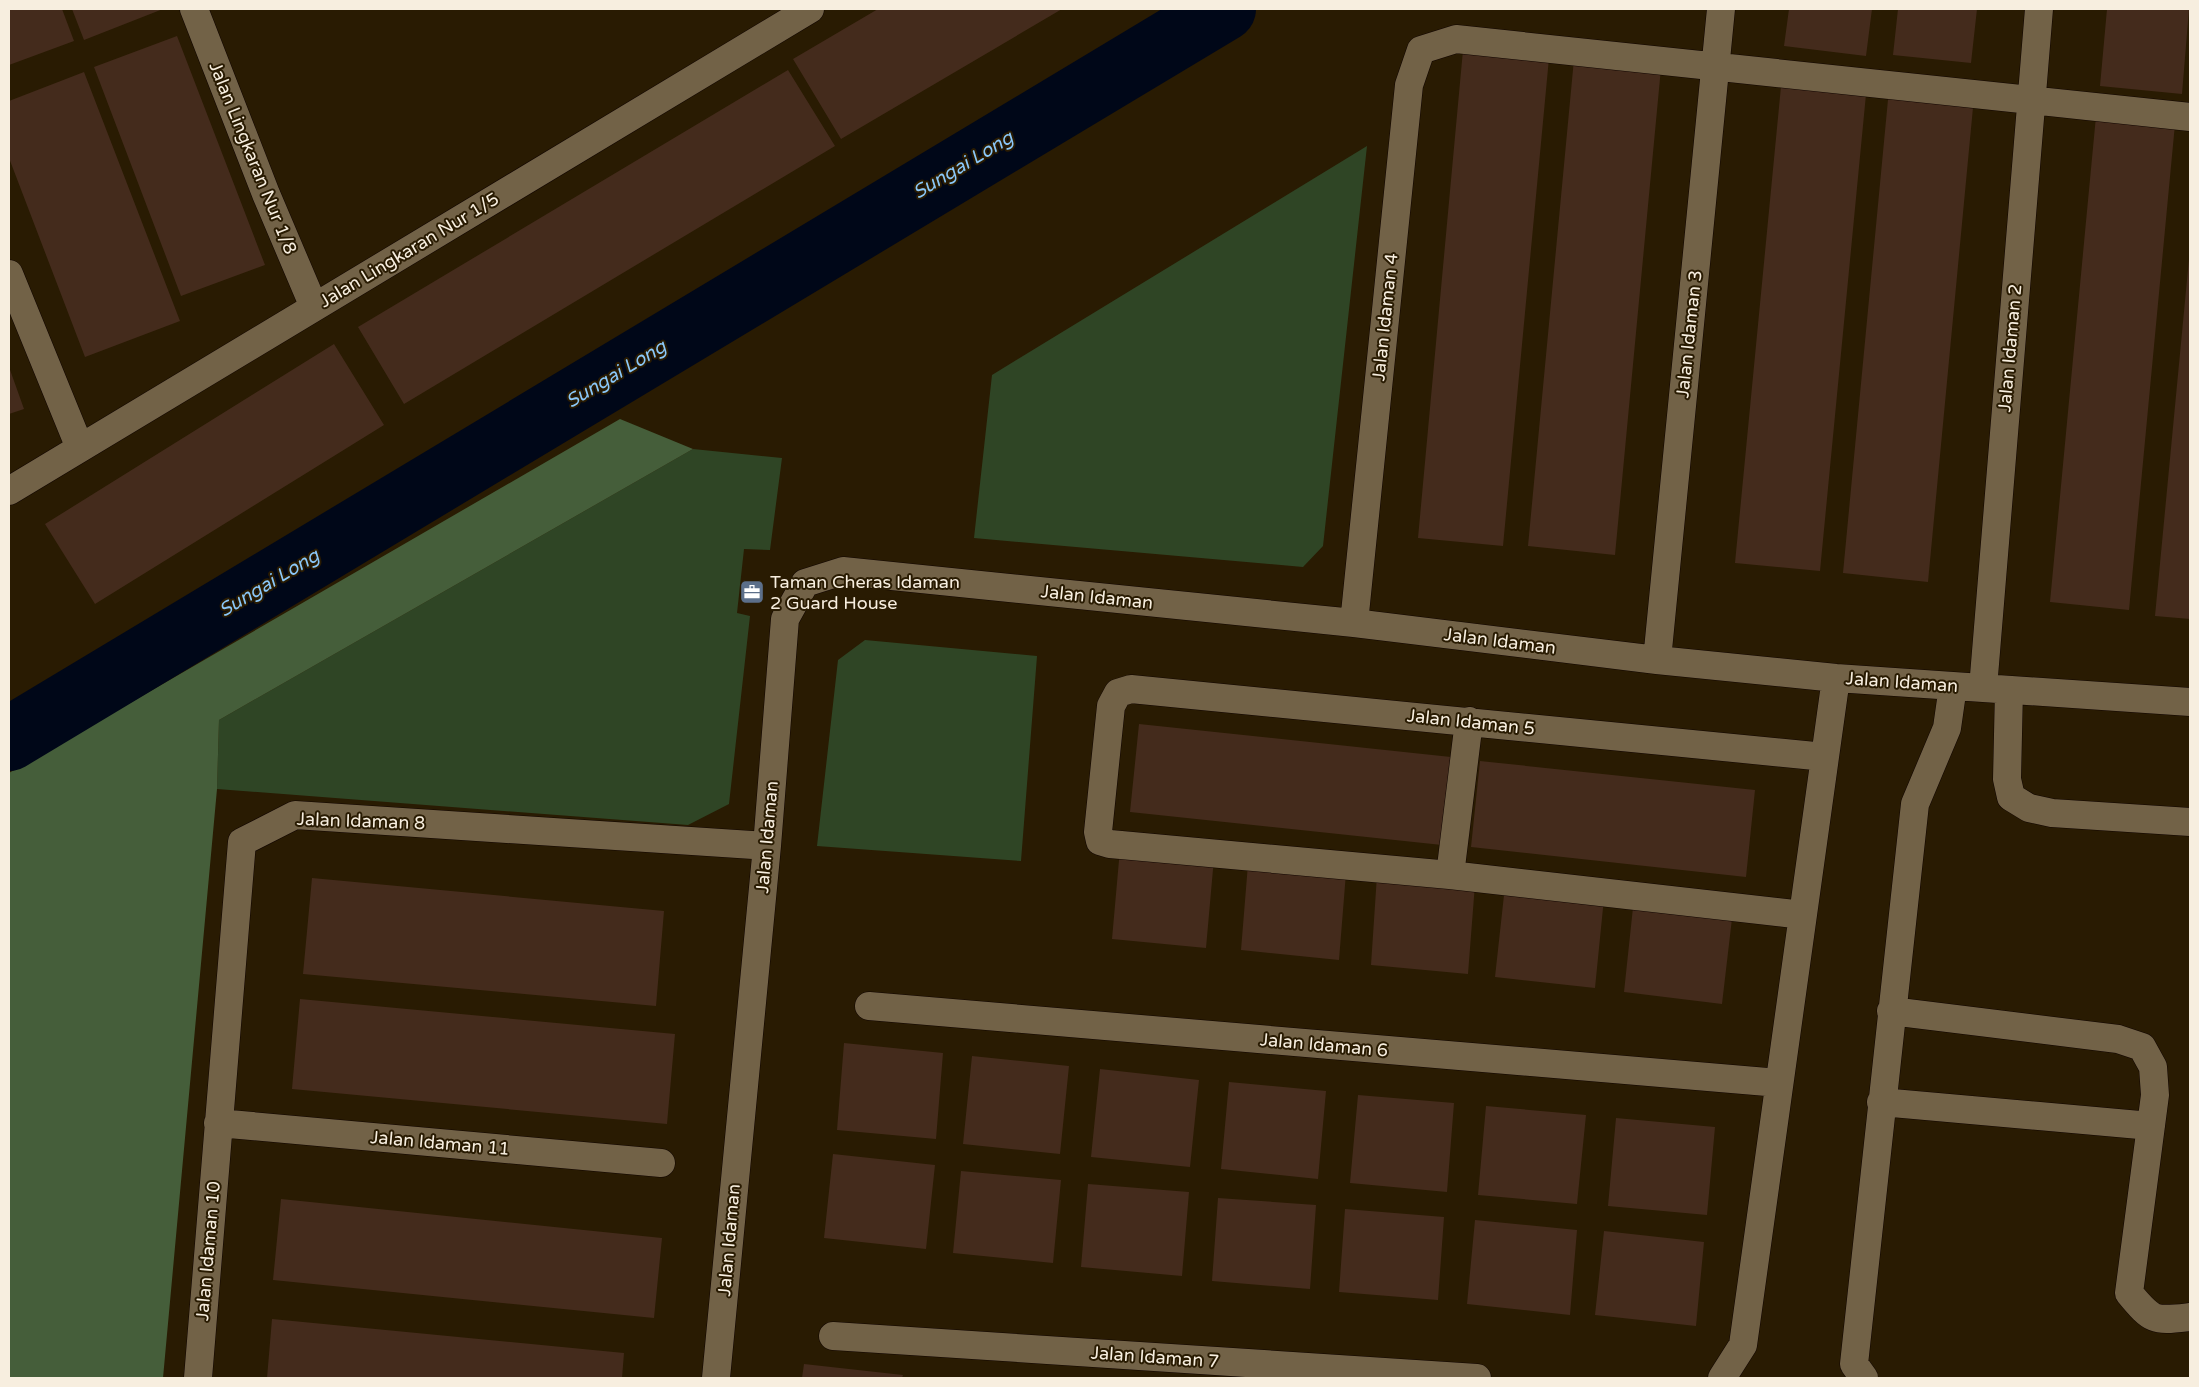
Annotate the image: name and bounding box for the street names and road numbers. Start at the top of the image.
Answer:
street label: Jalan Lingkaran Nur 1/8 [204,59,302,257]
street label: Jalan Lingkaran Nur 1/5 [315,188,503,312]
street label: Jalan Idaman 4 [1367,252,1403,382]
street label: Jalan Idaman 3 [1671,269,1707,399]
street label: Jalan Idaman 2 [1993,283,2027,413]
street label: Jalan Idaman [1040,580,1154,614]
street label: Jalan Idaman [1443,623,1557,659]
street label: Jalan Idaman [1845,667,1959,697]
street label: Jalan Idaman 5 [1406,704,1536,740]
street label: Jalan Idaman [751,780,783,894]
street label: Jalan Idaman 8 [296,808,426,834]
street label: Jalan Idaman 6 [1259,1028,1389,1062]
street label: Jalan Idaman 11 [369,1126,511,1160]
street label: Jalan Idaman 10 [191,1180,225,1322]
street label: Jalan Idaman [713,1183,745,1297]
street label: Jalan Idaman 7 [1090,1342,1220,1372]

